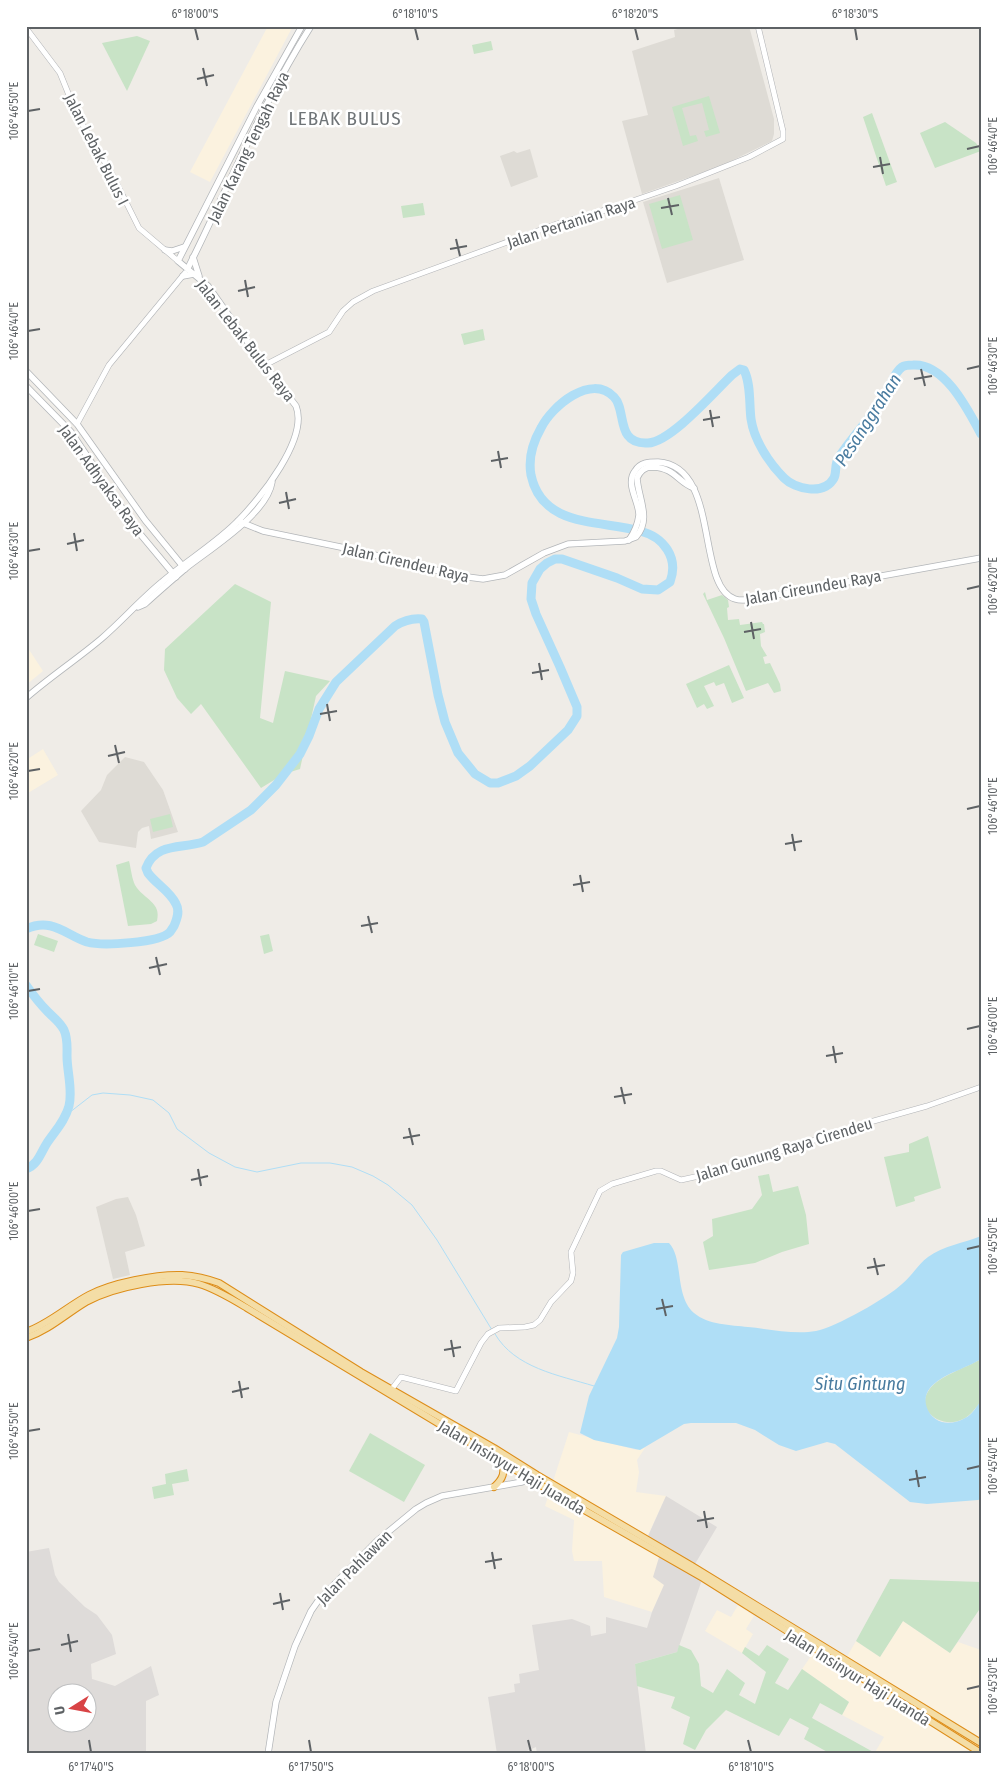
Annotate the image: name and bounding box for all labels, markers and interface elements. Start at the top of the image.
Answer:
text: 6°18'00"S [171,7,219,21]
text: 6°18'10"S [392,7,438,21]
text: 6°18'20"S [612,7,658,21]
text: 6°18'30"S [832,7,878,21]
street label: Jalan Karang Tengah Raya [204,68,293,226]
text: 106°46'50"E [7,82,21,140]
street label: Jalan Lebak Bulus I [60,90,133,208]
district label: LEBAK BULUS [288,107,402,130]
text: 106°46'40"E [986,117,1000,175]
street label: Jalan Pertanian Raya [505,193,638,252]
street label: Jalan Lebak Bulus Raya [192,276,299,405]
text: 106°46'40"E [7,302,21,360]
text: 106°46'30"E [986,337,1000,395]
water label: Pesanggrahan [830,370,906,470]
street label: Jalan Adhyaksa Raya [55,421,148,540]
text: 106°46'30"E [7,522,21,580]
street label: Jalan Cirendeu Raya [341,539,471,586]
text: 106°46'20"E [986,557,1000,615]
street label: Jalan Cireundeu Raya [744,566,883,609]
text: 106°46'20"E [7,742,21,800]
text: 106°46'10"E [986,777,1000,835]
text: 106°46'10"E [7,962,21,1020]
text: 106°46'00"E [986,996,1000,1055]
street label: Jalan Gunung Raya Cirendeu [694,1114,875,1185]
text: 106°46'00"E [7,1181,21,1240]
text: 106°45'50"E [986,1217,1000,1275]
water label: Situ Gintung [814,1373,905,1395]
text: 106°45'50"E [7,1402,21,1460]
street label: Jalan Insinyur Haji Juanda [435,1416,589,1519]
text: 106°45'40"E [986,1437,1000,1495]
street label: Jalan Pahlawan [313,1526,396,1609]
text: 106°45'40"E [7,1622,21,1680]
street label: Jalan Insinyur Haji Juanda [782,1625,934,1730]
text: 106°45'30"E [986,1657,1000,1715]
north arrow [48,1682,98,1732]
text: U [51,1705,69,1716]
text: 6°17'40"S [68,1760,114,1774]
text: 6°17'50"S [288,1760,334,1774]
text: 6°18'00"S [507,1760,555,1774]
text: 6°18'10"S [728,1760,774,1774]

